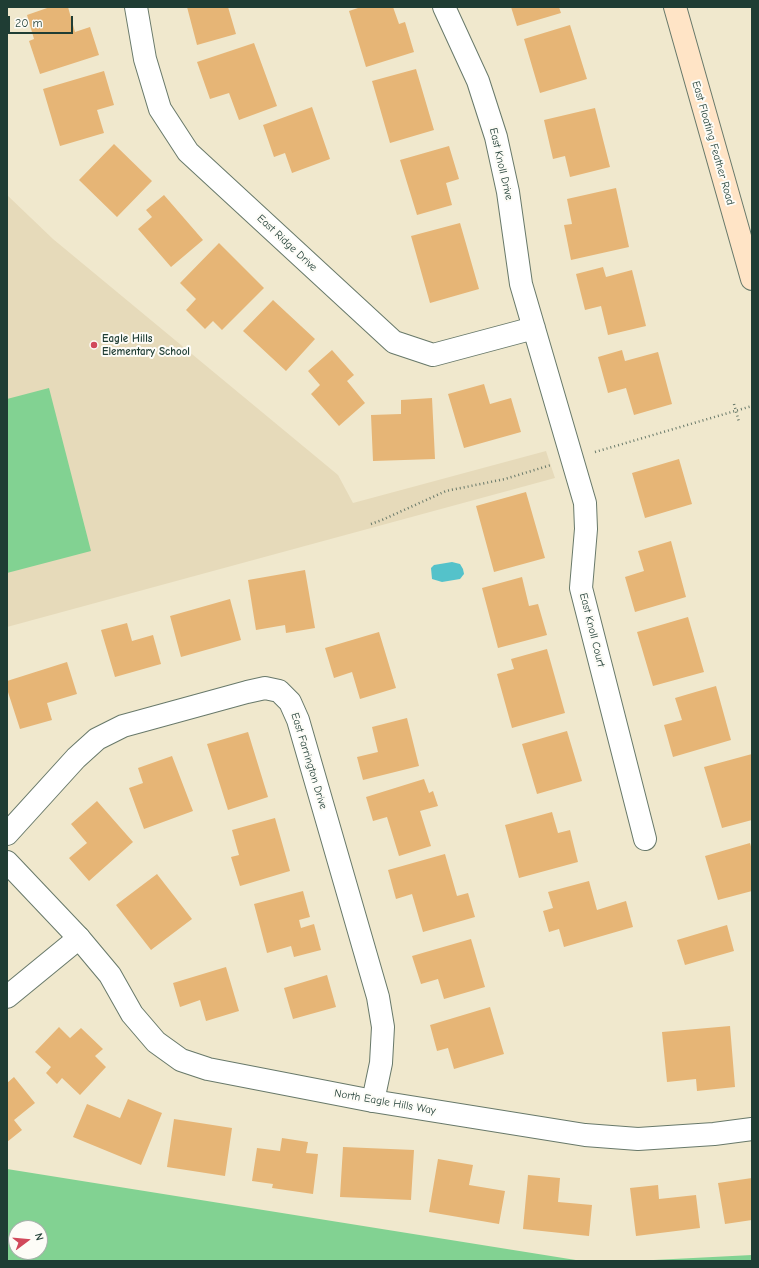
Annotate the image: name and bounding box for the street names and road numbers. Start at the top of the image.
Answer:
street label: East Floating Feather Road [689,79,737,207]
street label: East Knoll Drive [486,126,516,202]
street label: East Ridge Drive [254,212,320,274]
street label: East Knoll Court [576,592,608,668]
street label: East Farrington Drive [288,711,330,811]
street label: North Eagle Hills Way [333,1087,437,1117]

